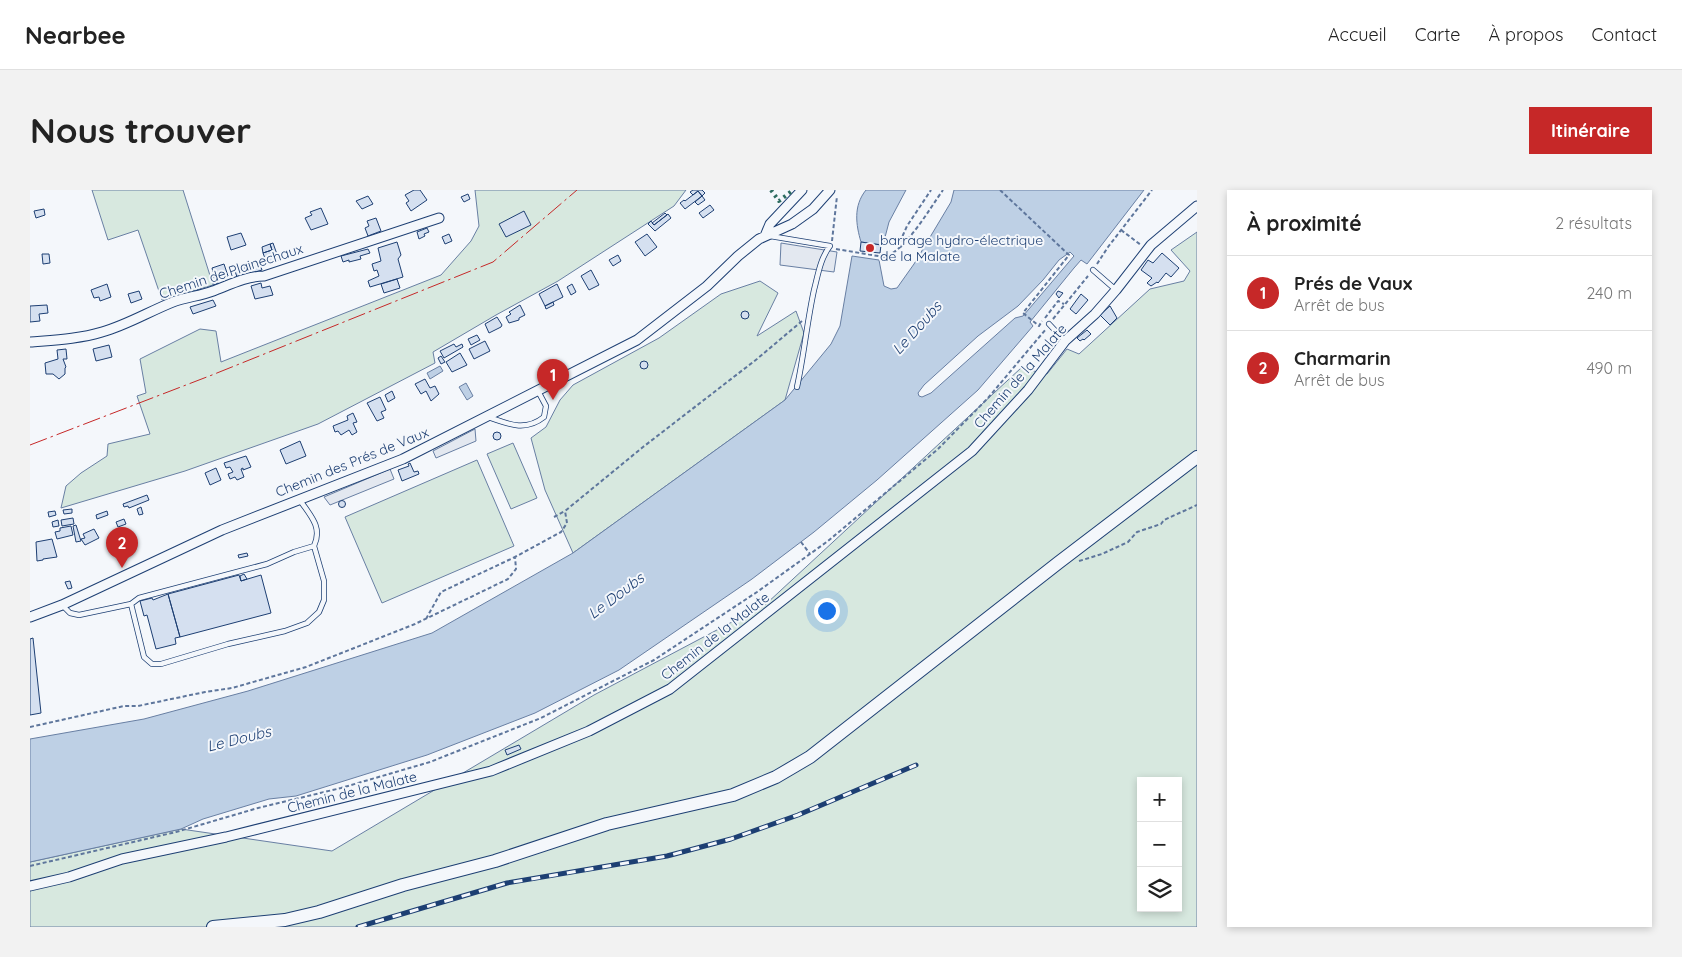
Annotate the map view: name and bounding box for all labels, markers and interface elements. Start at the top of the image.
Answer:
text: Nearbee [25,20,126,50]
text: Accueil [1328,23,1387,46]
text: Carte [1415,23,1460,46]
text: À propos [1488,23,1564,46]
text: Contact [1592,23,1657,46]
button: Itinéraire [1529,107,1652,154]
text: Nous trouver [30,108,251,152]
text: À proximité [1247,210,1362,236]
text: 2 résultats [1555,213,1632,233]
place label: barrage hydro-électrique de la Malate [880,231,1043,265]
street label: Chemin de Plainechaux [157,239,305,303]
marker: barrage hydro-électrique de la Malate [864,242,876,254]
text: Prés de Vaux [1294,271,1412,295]
text: 1 [1260,283,1266,303]
text: 240 m [1586,283,1632,303]
text: Arrêt de bus [1294,295,1385,315]
water label: Le Doubs [888,296,946,358]
street label: Chemin de la Malate [970,320,1070,432]
text: Charmarin [1294,346,1391,370]
text: 2 [1258,358,1268,378]
text: 490 m [1586,358,1632,378]
pin: 1 [537,359,569,400]
text: Arrêt de bus [1294,370,1385,390]
street label: Chemin des Prés de Vaux [273,423,431,501]
pin: 2 [106,527,138,568]
water label: Le Doubs [584,568,648,623]
street label: Chemin de la Malate [657,588,773,684]
your location [814,598,840,624]
water label: Le Doubs [205,721,274,756]
street label: Chemin de la Malate [285,767,419,817]
map controls [1137,777,1182,912]
button: + [1137,777,1182,822]
button: − [1137,822,1182,867]
button: layers [1137,867,1182,912]

